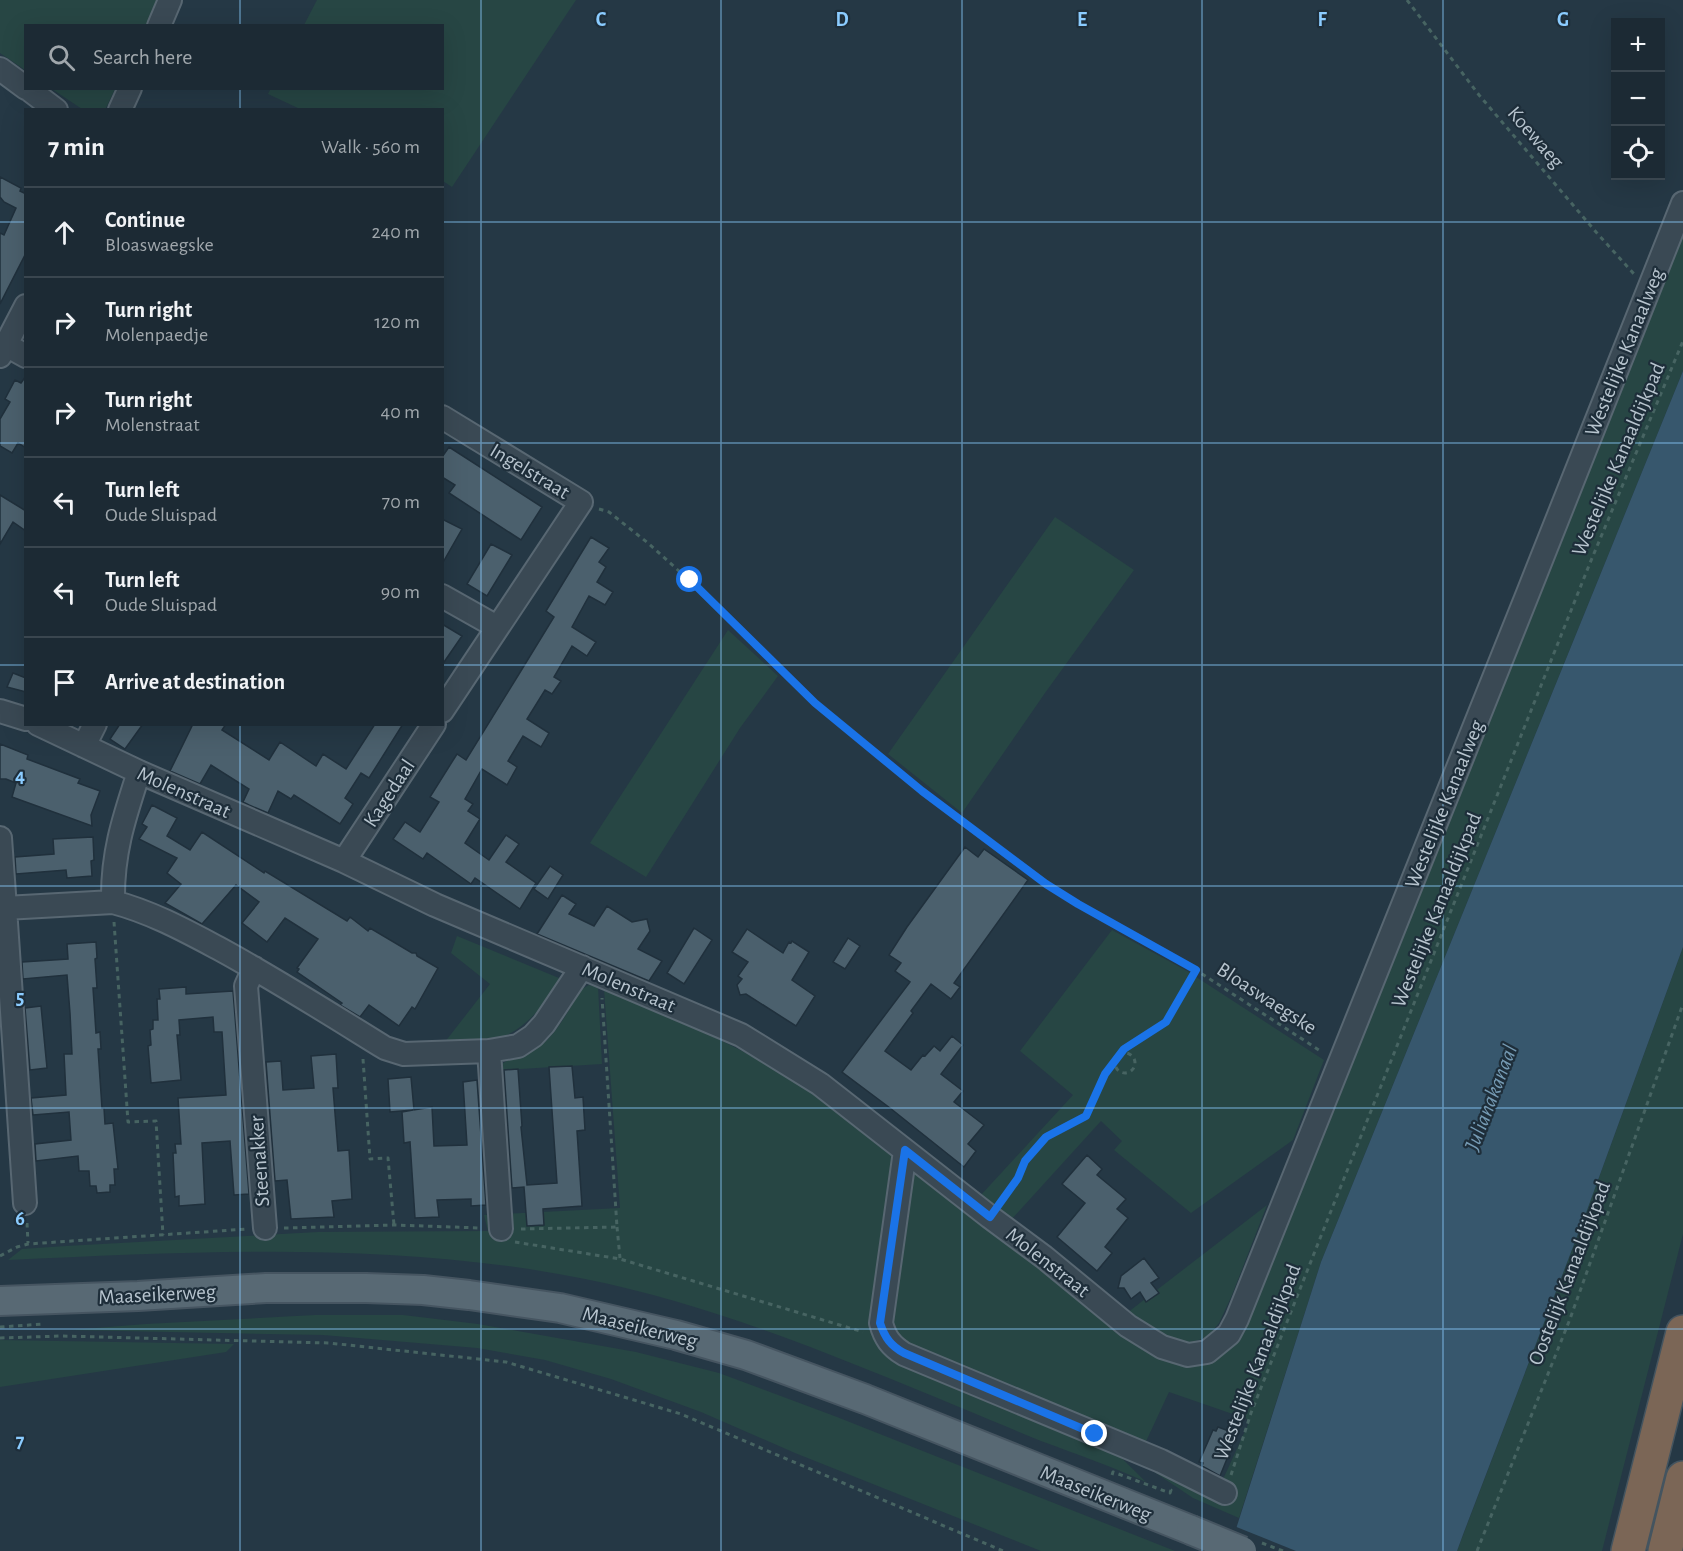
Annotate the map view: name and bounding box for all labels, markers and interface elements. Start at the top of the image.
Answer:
text: C [596,10,607,30]
text: D [835,10,849,30]
text: E [1077,10,1087,30]
text: F [1317,10,1327,30]
text: G [1557,10,1569,30]
map controls [1611,18,1665,180]
button: + [1611,18,1665,72]
search box [24,24,444,90]
icon: search [45,41,78,74]
text: Search here [93,46,192,68]
button: − [1611,72,1665,126]
street label: Koewaeg [1503,102,1568,173]
button: locate [1611,126,1665,180]
text: 7 min [48,134,105,160]
text: Walk · 560 m [321,137,420,157]
text: Continue [105,209,185,231]
icon: ahead [48,216,81,249]
text: 240 m [371,222,420,242]
text: Bloaswaegske [105,235,214,255]
street label: Westelijke Kanaalweg [1581,264,1668,439]
text: Turn right [105,299,192,321]
icon: right [48,306,81,339]
text: 120 m [374,312,420,332]
text: Molenpaedje [105,325,208,345]
street label: Westelijke Kanaaldijkpad [1568,359,1669,559]
text: Turn right [105,389,192,411]
icon: right [48,396,81,429]
text: 40 m [381,402,420,422]
text: Molenstraat [105,415,200,435]
street label: Ingelstraat [486,440,573,503]
text: Turn left [105,479,179,501]
icon: left [48,486,81,519]
text: 70 m [382,492,420,512]
text: Oude Sluispad [105,505,217,525]
route start [676,566,702,592]
text: Turn left [105,569,179,591]
icon: left [48,576,81,609]
text: 90 m [381,582,420,602]
text: Oude Sluispad [105,595,217,615]
icon: arrive [48,666,81,699]
text: Arrive at destination [105,671,285,693]
street label: Westelijke Kanaalweg [1401,716,1488,891]
street label: Kagedaal [360,756,419,831]
street label: Molenstraat [134,763,234,822]
text: 4 [15,766,25,786]
street label: Westelijke Kanaaldijkpad [1388,810,1485,1011]
street label: Molenstraat [579,958,679,1017]
street label: Bloaswaegske [1213,959,1320,1038]
text: 5 [16,988,24,1008]
water label: Julianakanaal [1460,1042,1521,1154]
street label: Steenakker [246,1114,273,1207]
street label: Oostelijk Kanaaldijkpad [1525,1178,1614,1368]
text: 6 [15,1209,25,1229]
street label: Molenstraat [1002,1224,1094,1301]
street label: Westelijke Kanaaldijkpad [1210,1261,1305,1463]
street label: Maaseikerweg [98,1281,217,1308]
street label: Maaseikerweg [580,1303,700,1352]
route end [1081,1420,1107,1446]
text: 7 [16,1431,25,1451]
street label: Maaseikerweg [1037,1462,1155,1526]

